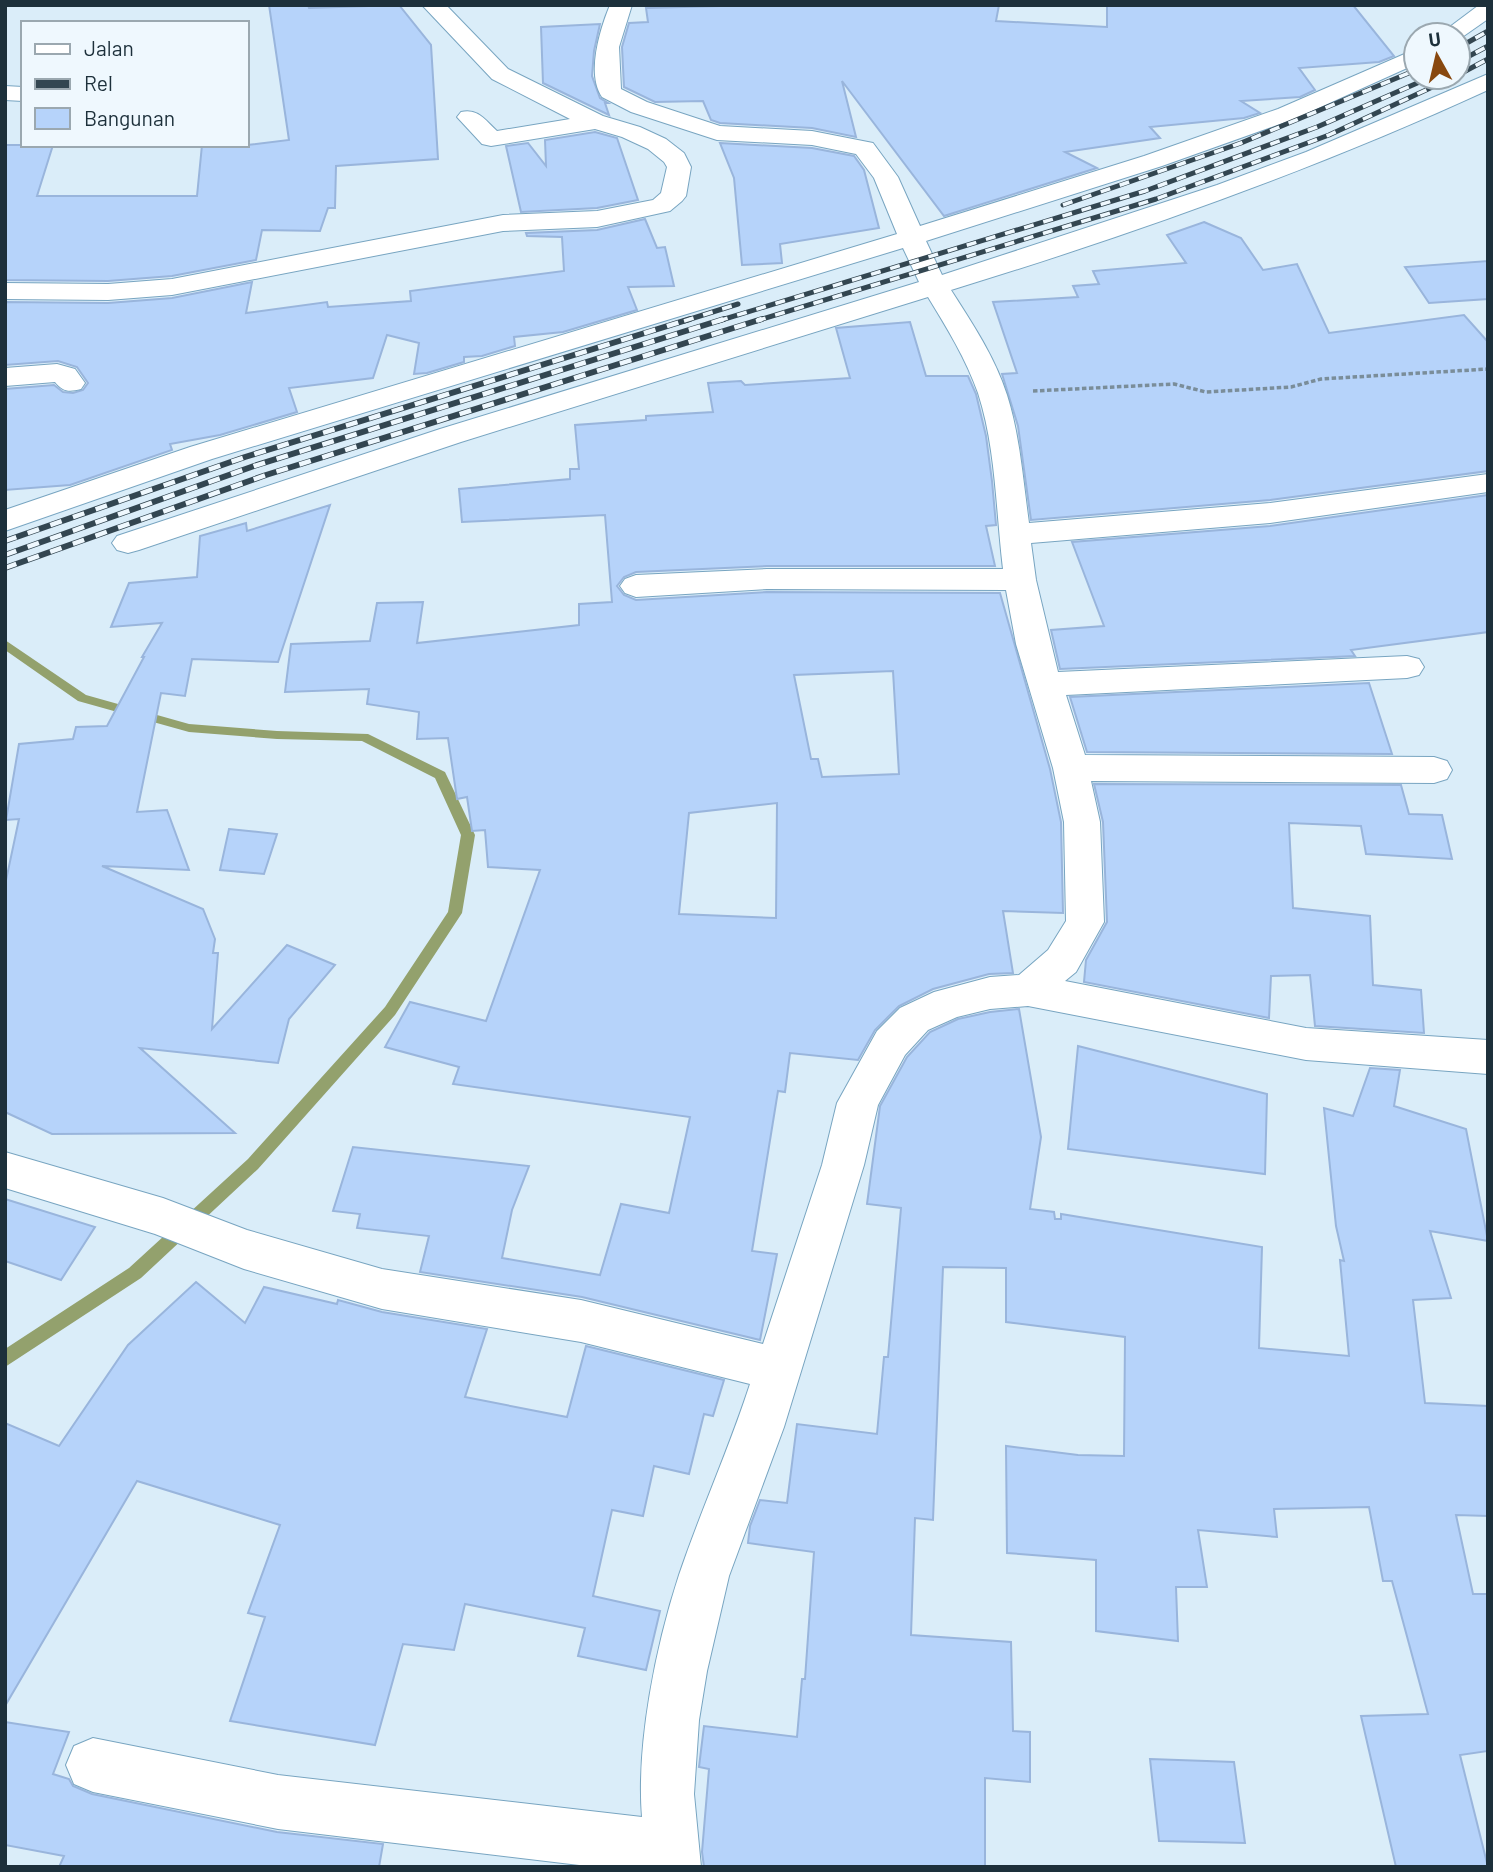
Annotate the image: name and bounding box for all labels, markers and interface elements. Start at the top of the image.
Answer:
legend [21,21,248,147]
north arrow [1402,21,1472,91]
text: U [1427,26,1442,51]
text: Jalan [84,35,134,60]
text: Rel [84,70,113,95]
text: Bangunan [84,105,175,130]

